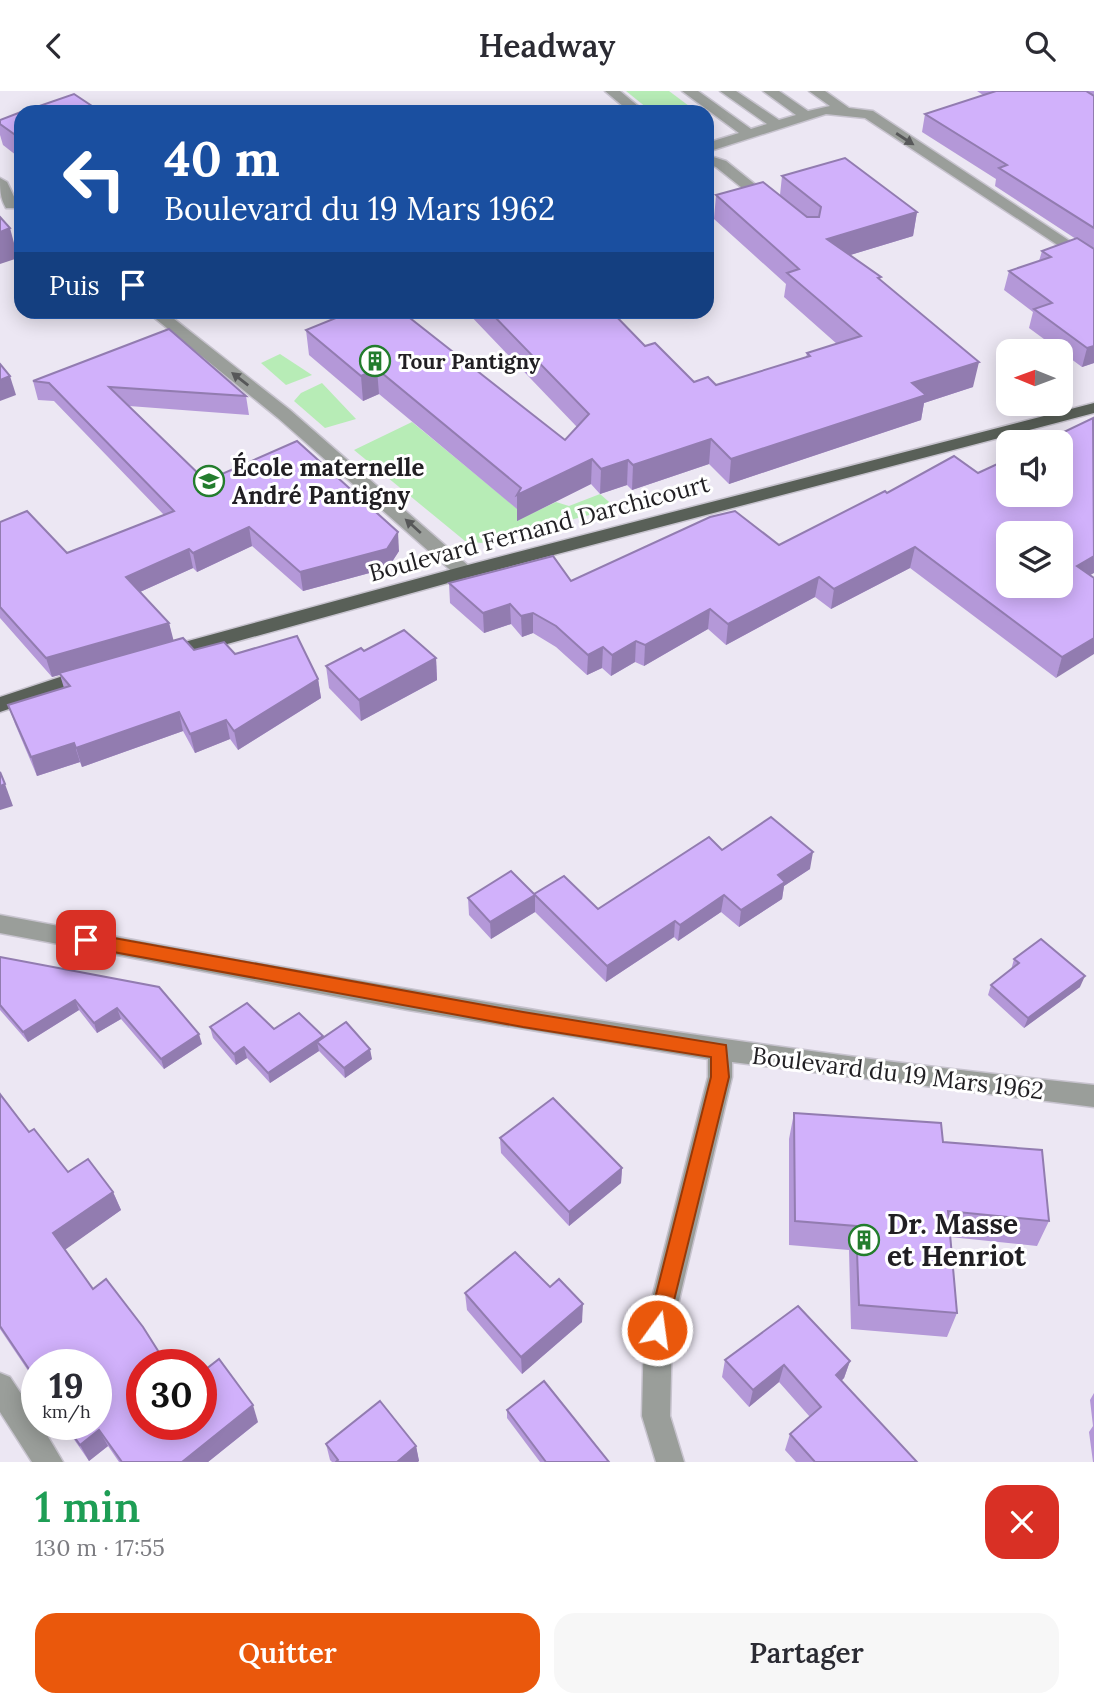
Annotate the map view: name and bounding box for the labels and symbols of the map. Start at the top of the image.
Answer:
one-way arrow [895,132,914,145]
north arrow [996,339,1073,417]
building icon: Tour Pantigny [358,344,392,378]
place label: Tour Pantigny [398,348,541,375]
one-way arrow [232,371,250,386]
place label: École maternelle André Pantigny [232,451,425,511]
school or university icon: École maternelle André Pantigny [192,464,226,498]
street label: Boulevard Fernand Darchicourt [365,467,713,588]
one-way arrow [404,518,422,534]
pin [56,910,116,970]
street label: Boulevard du 19 Mars 1962 [751,1040,1045,1106]
place label: Dr. Masse et Henriot [887,1206,1026,1274]
building icon: Dr. Masse et Henriot [847,1223,881,1257]
position arrow [620,1293,694,1367]
speed limit sign: 30 [126,1349,217,1440]

